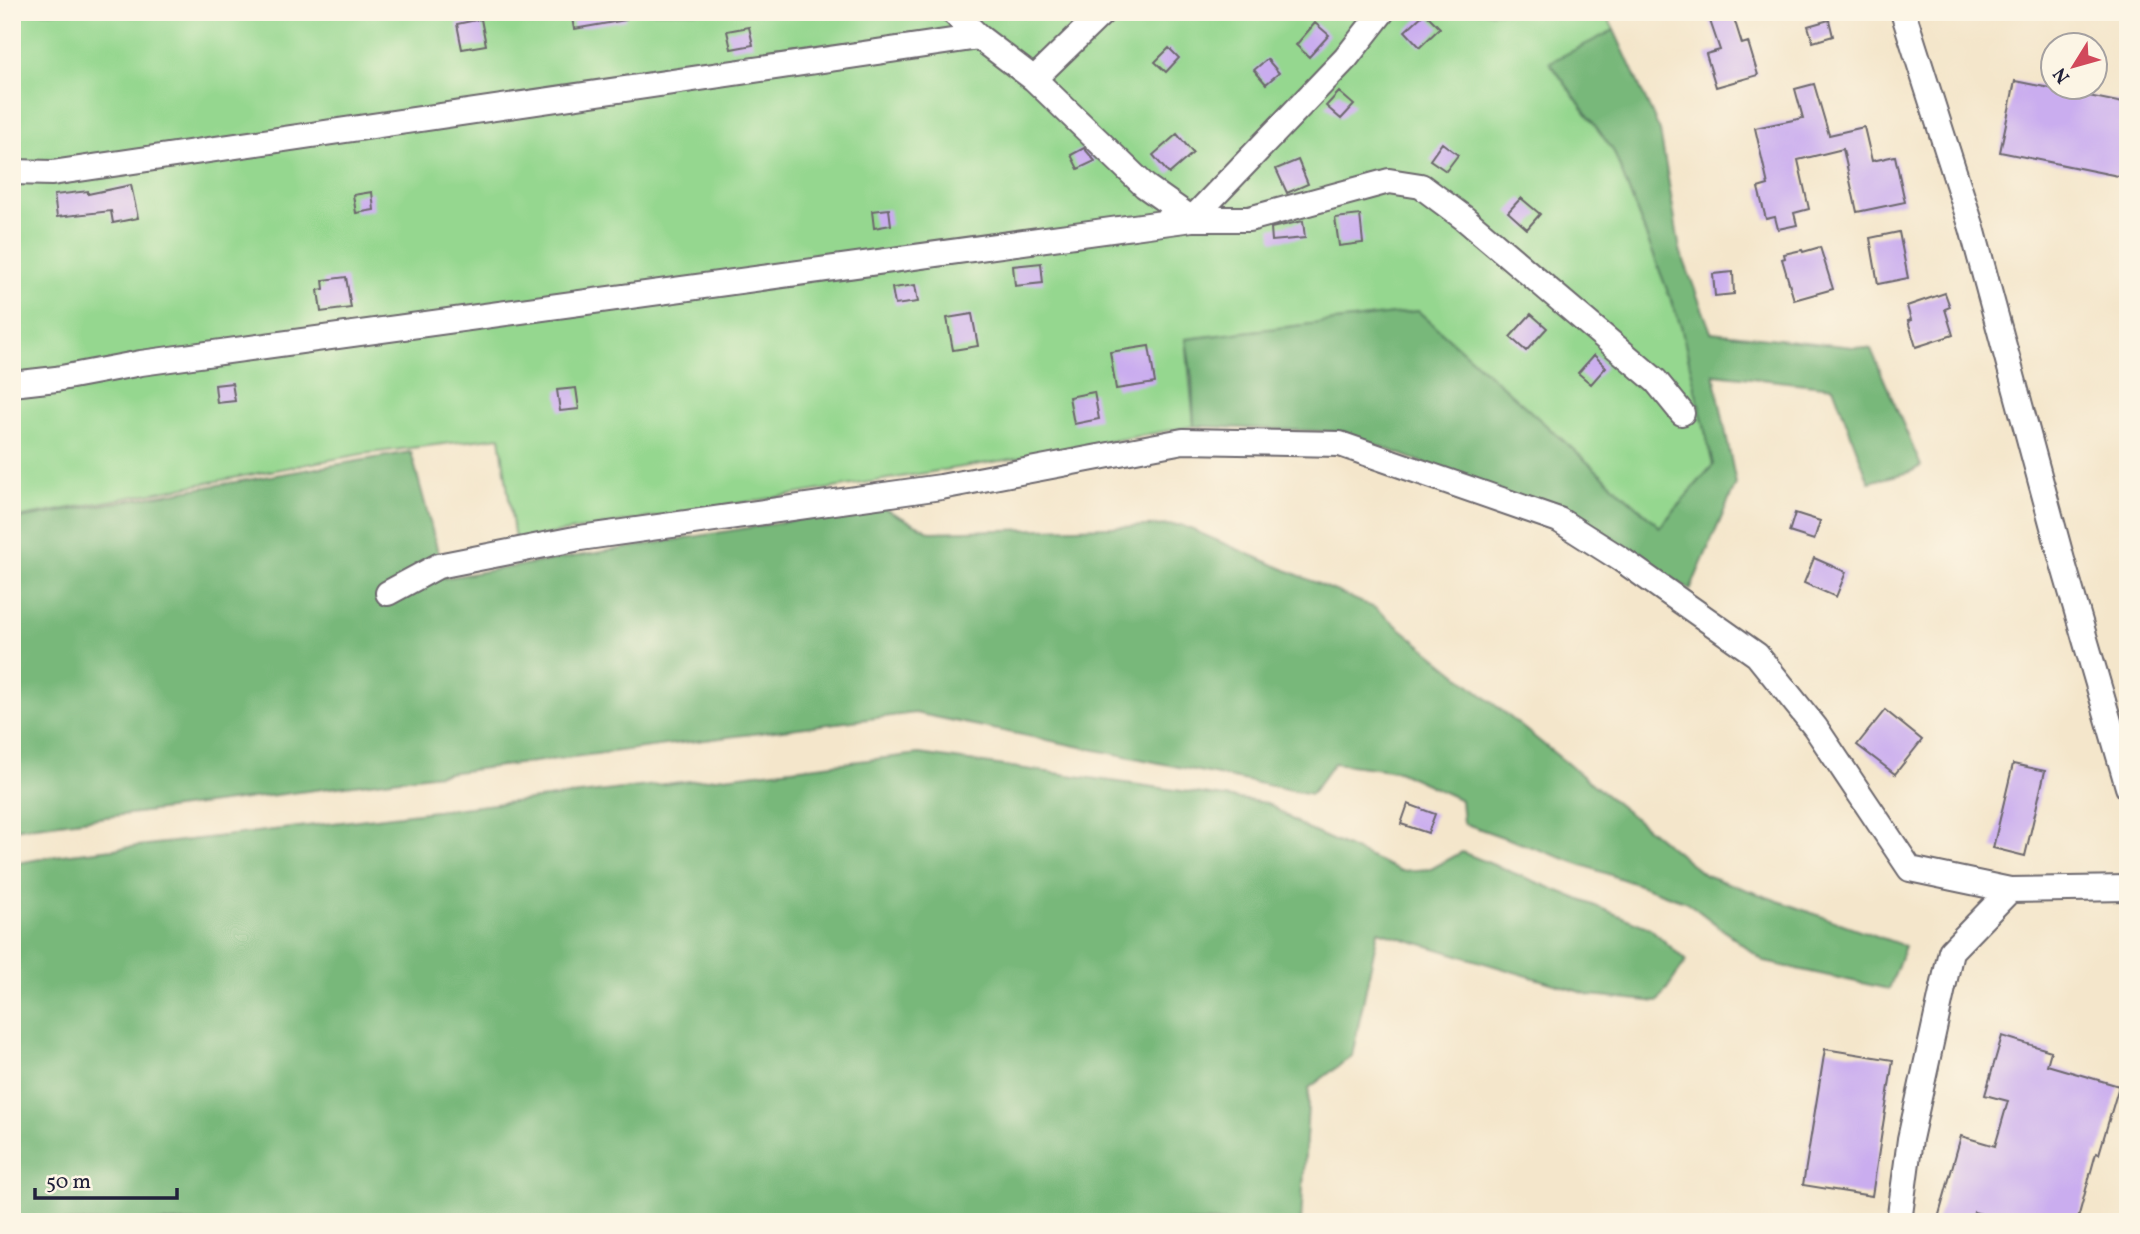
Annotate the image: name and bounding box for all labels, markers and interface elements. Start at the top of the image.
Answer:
north arrow [2038,32,2108,102]
text: N [2047,62,2077,88]
scale bar [35,1157,177,1201]
text: 50 m [46,1168,91,1197]

